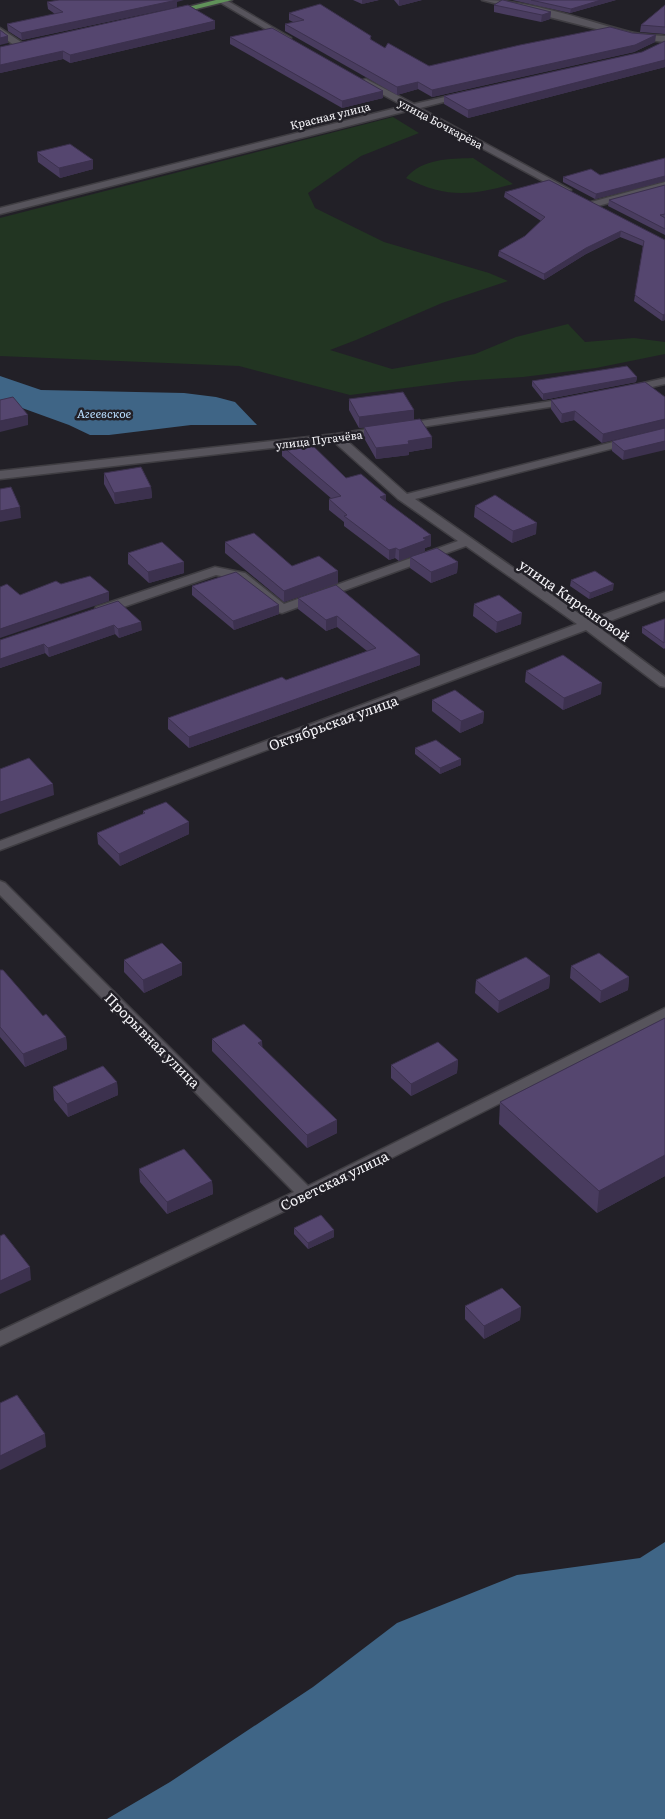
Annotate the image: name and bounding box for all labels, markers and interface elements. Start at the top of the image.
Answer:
street label: улица Бочкарёва [396,94,486,152]
street label: Красная улица [288,97,372,133]
water label: Агеевское [77,404,132,422]
street label: улица Пугачёва [275,426,363,452]
street label: улица Кирсановой [515,554,635,646]
street label: Октябрьская улица [265,689,401,755]
street label: Прорывная улица [101,988,206,1093]
street label: Советская улица [277,1145,392,1215]

